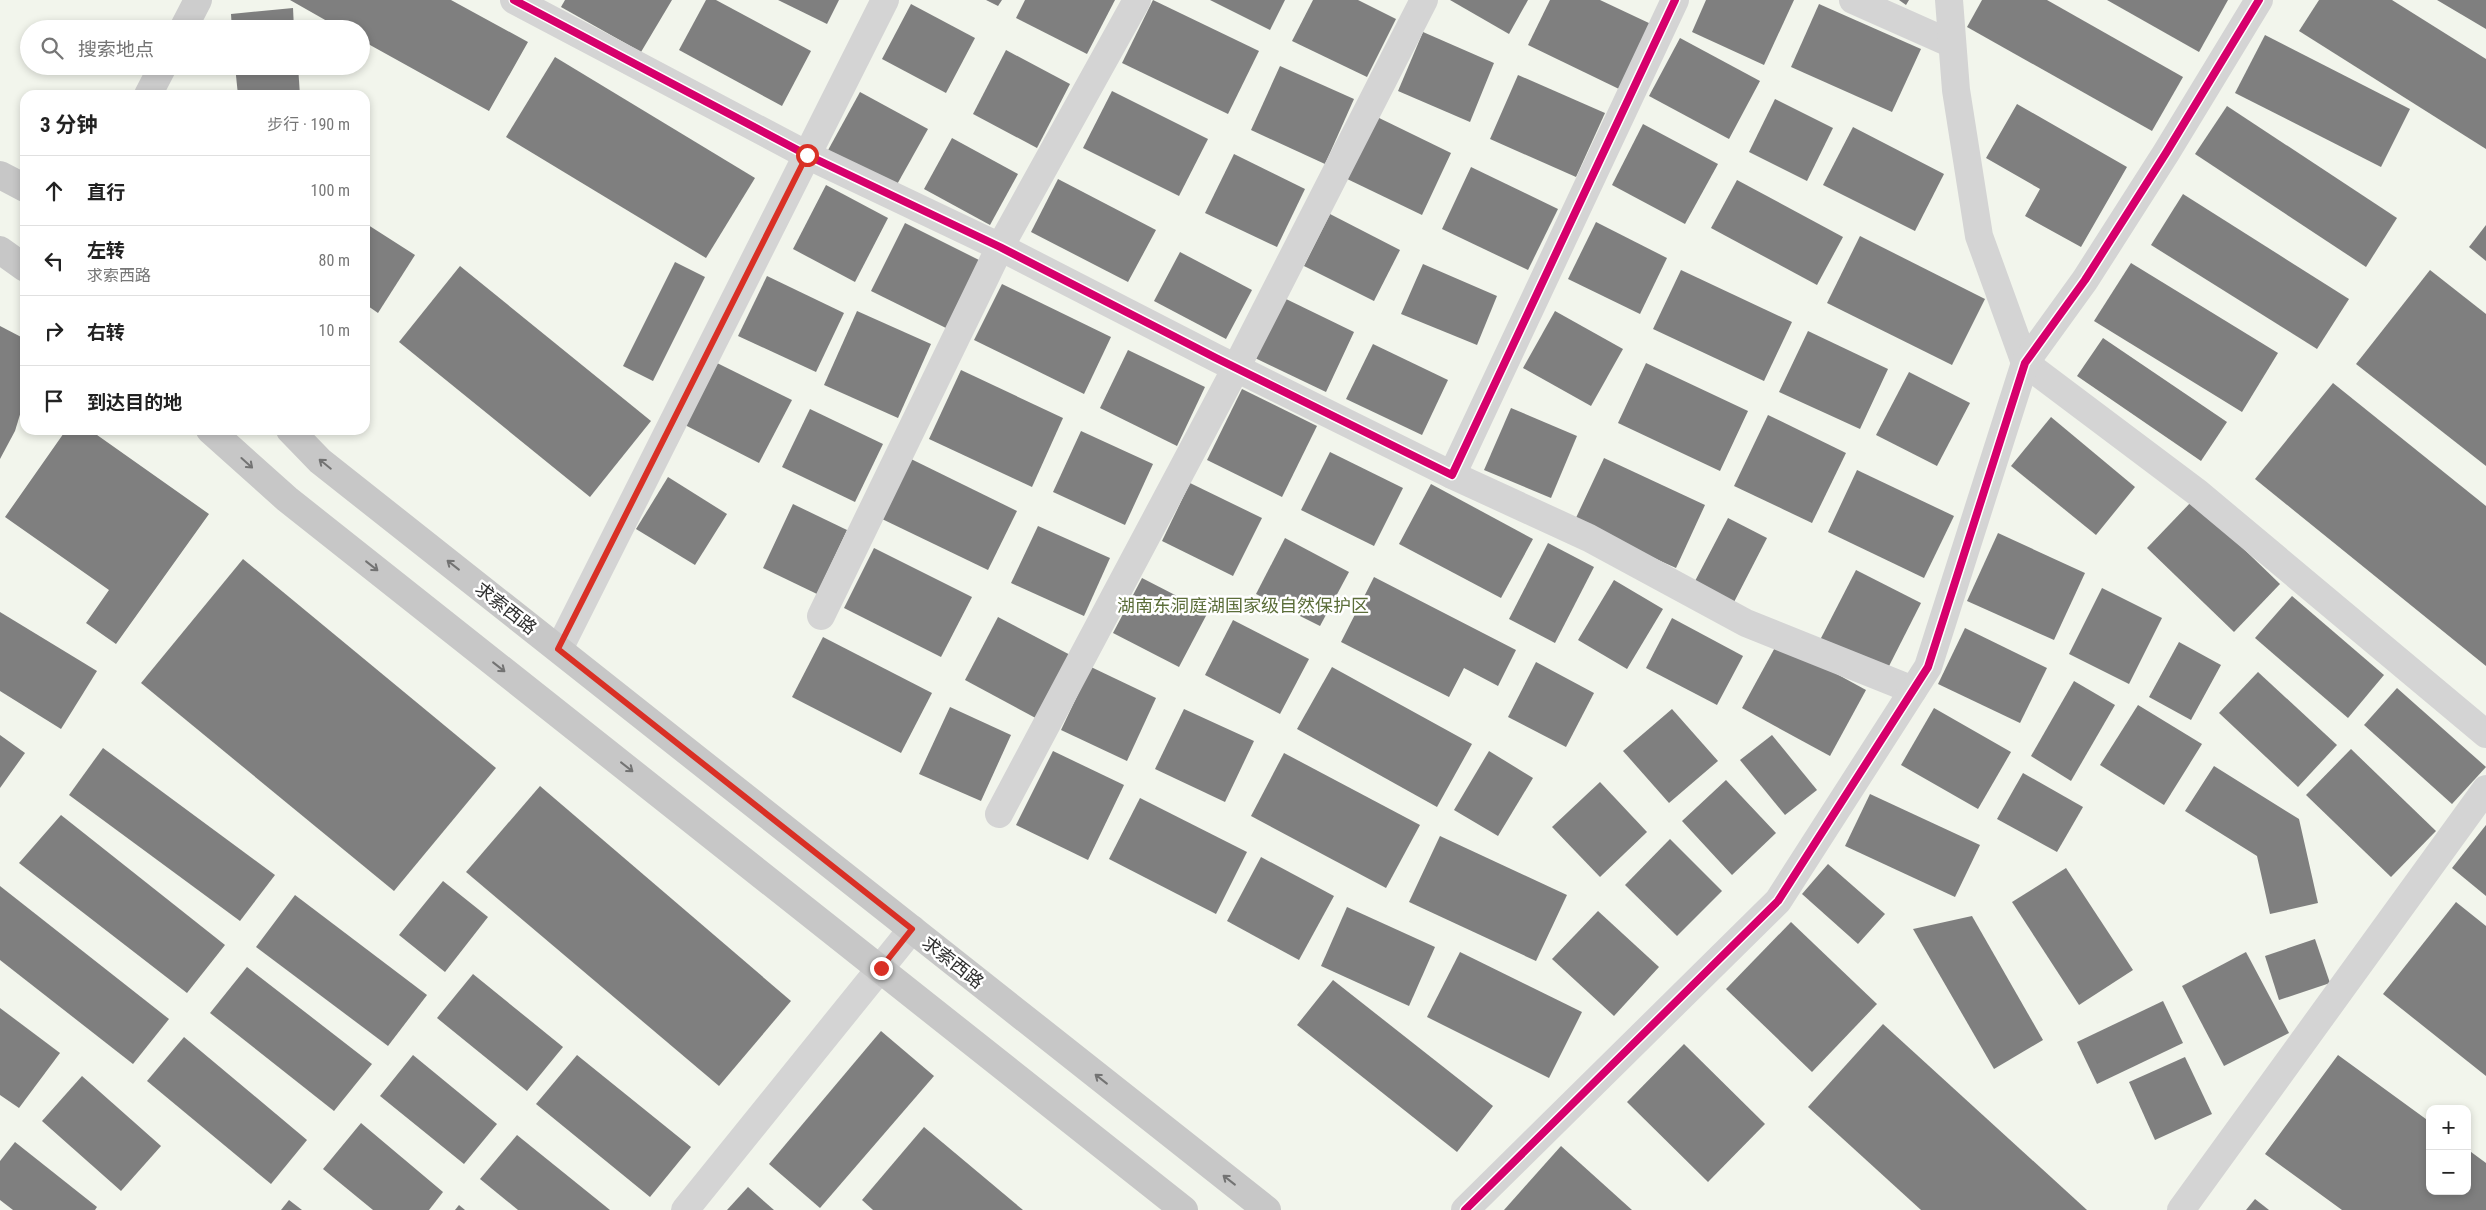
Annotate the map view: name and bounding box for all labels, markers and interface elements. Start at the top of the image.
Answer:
search box [20,20,370,75]
icon: search [38,34,66,62]
text: 搜索地点 [78,38,154,61]
text: 3 分钟 [40,113,97,137]
text: 步行 · 190 m [267,115,350,134]
route start [796,144,819,167]
icon: ahead [40,177,68,205]
text: 直行 [87,181,125,204]
text: 100 m [311,181,350,200]
text: 左转 [87,239,125,262]
icon: left [40,247,68,275]
text: 80 m [318,251,350,270]
text: 求索西路 [87,266,151,285]
icon: right [40,317,68,345]
text: 右转 [87,321,125,344]
text: 10 m [318,321,350,340]
icon: arrive [40,387,68,415]
text: 到达目的地 [87,391,182,414]
one-way arrow [240,457,253,468]
one-way arrow [319,459,332,470]
one-way arrow [365,560,378,571]
one-way arrow [446,560,459,571]
street label: 求索西路 [471,578,541,638]
park label: 湖南东洞庭湖国家级自然保护区 [1117,595,1369,616]
one-way arrow [493,661,506,672]
one-way arrow [620,762,633,773]
street label: 求索西路 [918,932,988,992]
route end [870,957,893,980]
one-way arrow [1095,1073,1108,1084]
map controls [2426,1105,2471,1195]
button: + [2426,1105,2471,1150]
button: − [2426,1150,2471,1195]
one-way arrow [1223,1174,1236,1185]

